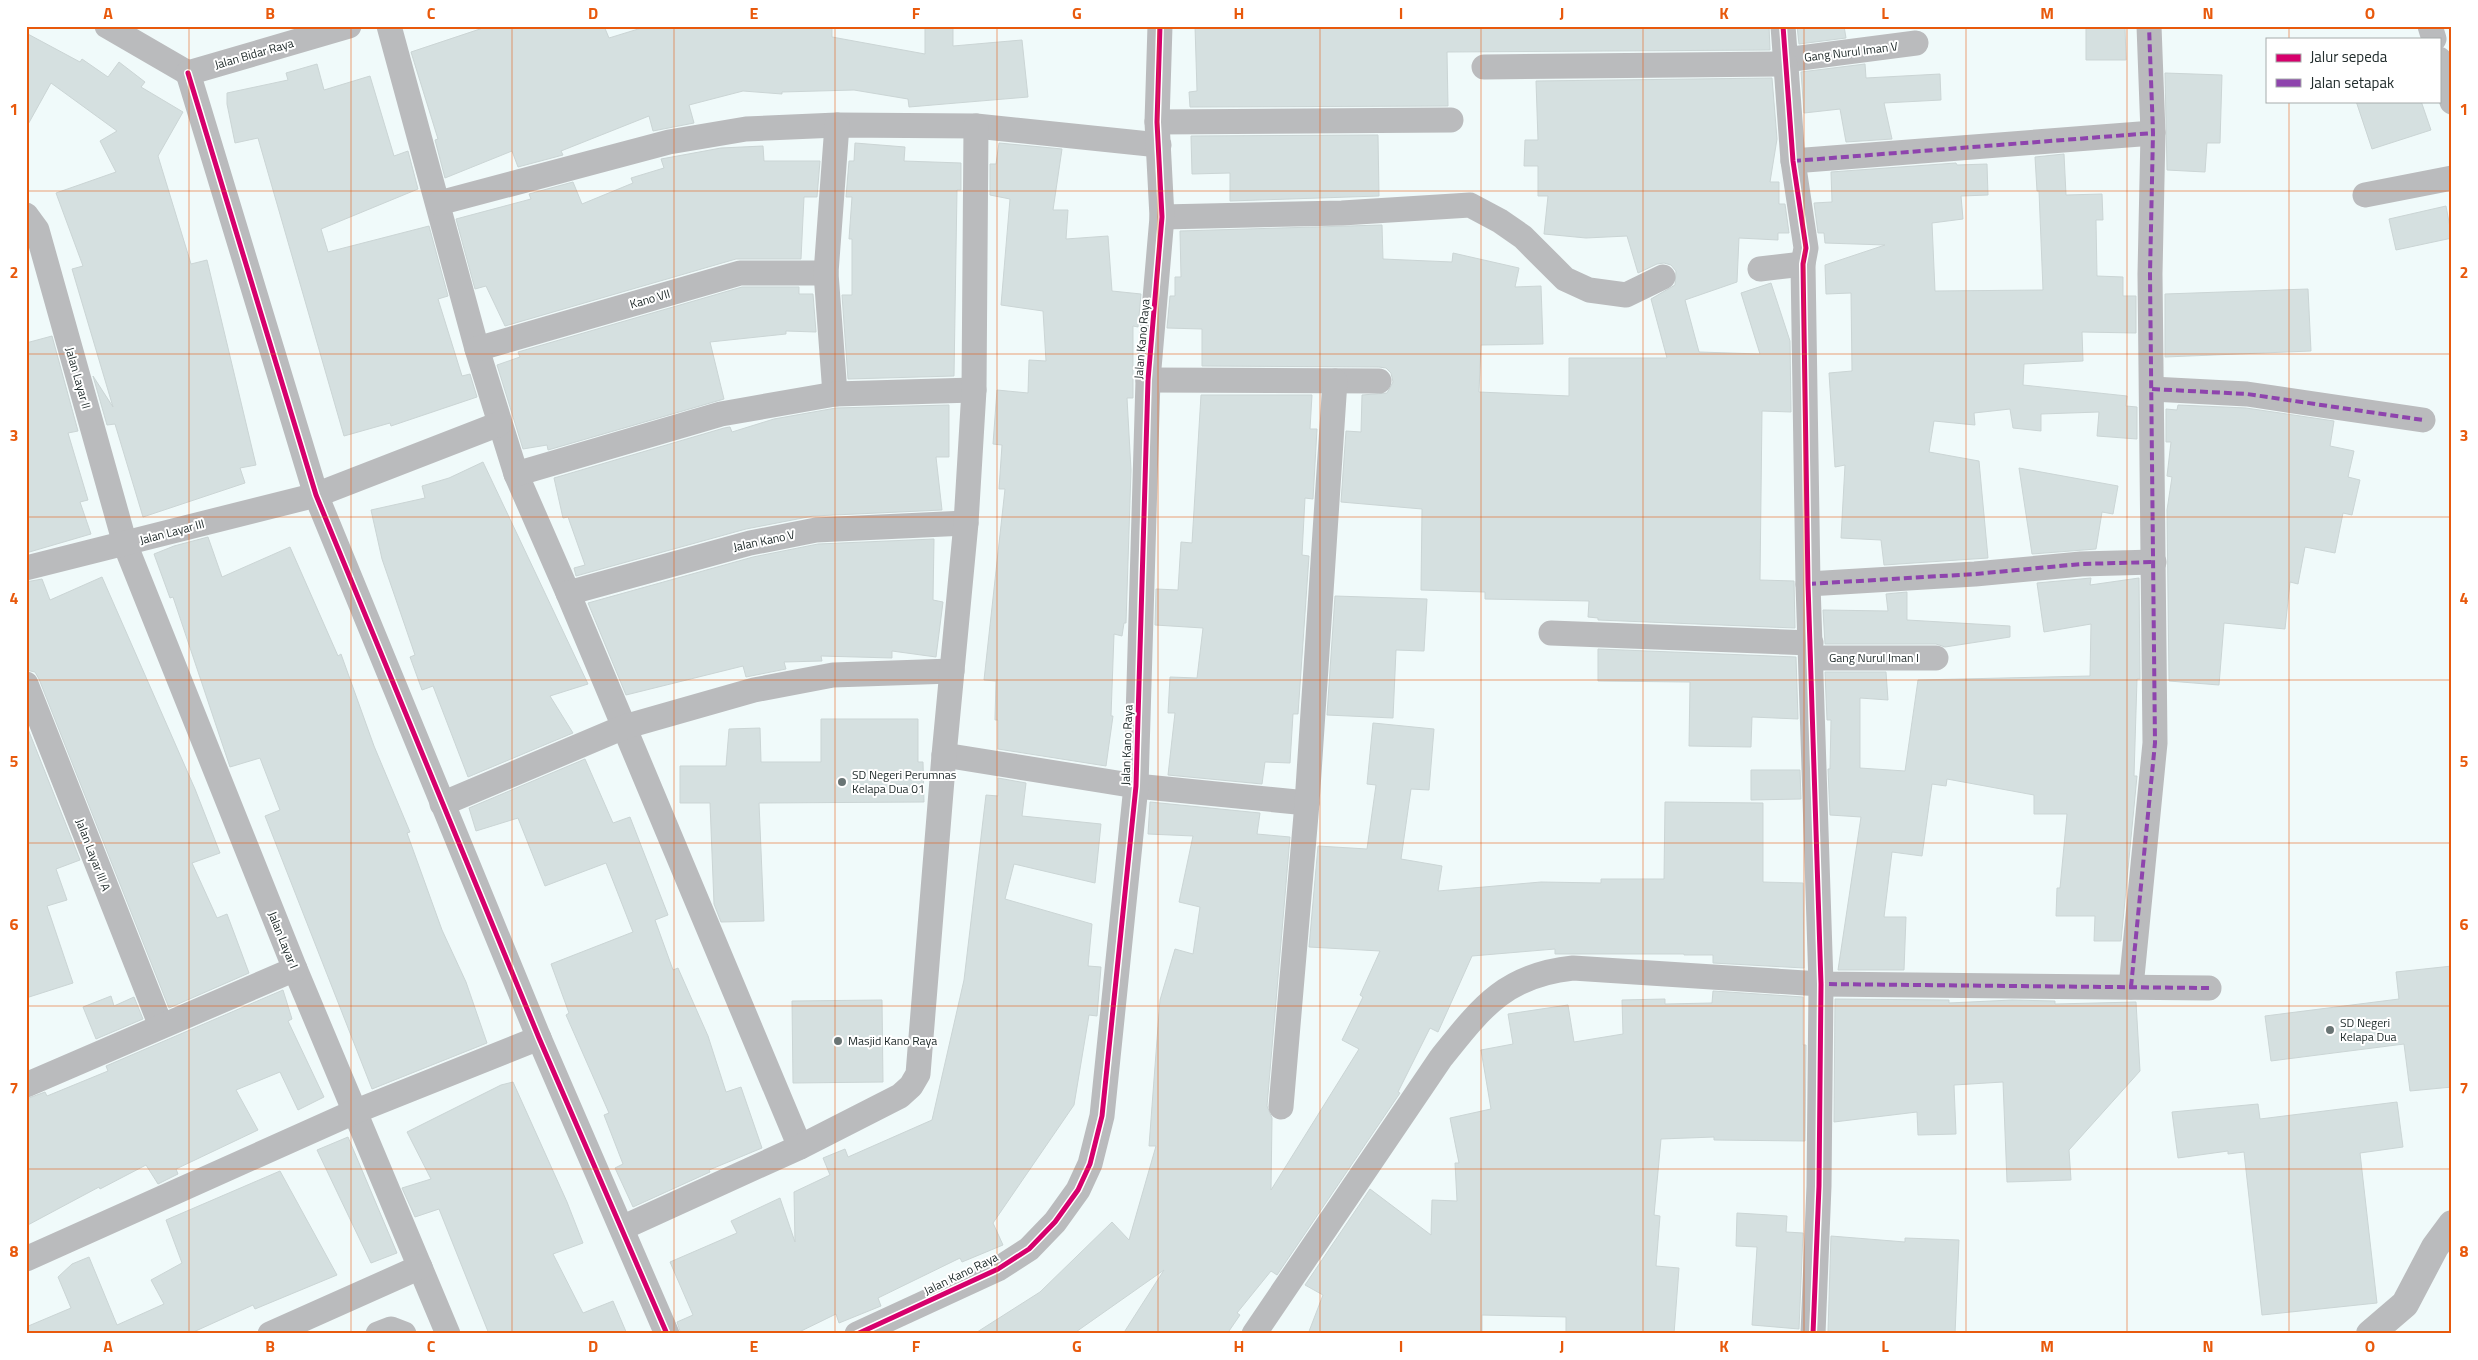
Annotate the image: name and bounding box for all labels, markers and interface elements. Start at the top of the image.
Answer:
text: A [103,1,113,25]
text: B [265,1,275,25]
text: C [427,1,436,25]
text: D [588,1,598,25]
text: E [750,1,759,25]
text: F [912,1,921,25]
text: G [1072,1,1082,25]
text: H [1234,1,1244,25]
text: I [1399,1,1403,25]
text: J [1560,1,1564,25]
text: K [1719,1,1729,25]
text: L [1881,1,1889,25]
text: M [2040,1,2054,25]
text: N [2202,1,2214,25]
text: O [2365,1,2375,25]
street label: Jalan Bidar Raya [212,33,296,74]
street label: Gang Nurul Iman V [1803,36,1899,67]
legend [2266,38,2440,102]
text: Jalur sepeda [2310,45,2388,68]
text: Jalan setapak [2310,71,2394,94]
text: 1 [10,97,18,121]
text: 1 [2460,97,2468,121]
text: 2 [10,260,18,284]
text: 2 [2460,260,2468,284]
street label: Kano VII [627,284,672,313]
street label: Jalan Kano Raya [1129,298,1154,380]
street label: Jalan Layar II [61,345,96,411]
text: 3 [10,423,18,447]
text: 3 [2460,423,2468,447]
street label: Jalan Layar III [137,514,206,549]
street label: Jalan Kano V [731,525,796,556]
text: 4 [10,586,19,610]
text: 4 [2460,586,2469,610]
street label: Gang Nurul Iman I [1829,648,1919,667]
street label: Jalan Kano Raya [1116,704,1137,786]
text: 5 [10,749,19,773]
text: 5 [2460,749,2469,773]
place label: SD Negeri Perumnas Kelapa Dua 01 [852,765,957,798]
marker: SD Negeri Perumnas Kelapa Dua 01 [836,776,848,788]
street label: Jalan Layar III A [71,816,116,894]
street label: Jalan Layar I [263,908,304,971]
text: 6 [10,912,19,936]
text: 6 [2460,912,2469,936]
place label: SD Negeri Kelapa Dua [2340,1013,2397,1046]
marker: SD Negeri Kelapa Dua [2324,1024,2336,1036]
place label: Masjid Kano Raya [848,1031,937,1050]
marker: Masjid Kano Raya [832,1035,844,1047]
text: 7 [10,1076,18,1100]
text: 7 [2460,1076,2468,1100]
text: 8 [10,1239,19,1263]
text: 8 [2460,1239,2469,1263]
street label: Jalan Kano Raya [920,1247,1001,1300]
text: A [103,1334,113,1358]
text: B [265,1334,275,1358]
text: C [427,1334,436,1358]
text: D [588,1334,598,1358]
text: E [750,1334,759,1358]
text: F [912,1334,921,1358]
text: G [1072,1334,1082,1358]
text: H [1234,1334,1244,1358]
text: I [1399,1334,1403,1358]
text: J [1560,1334,1564,1358]
text: K [1719,1334,1729,1358]
text: L [1881,1334,1889,1358]
text: M [2040,1334,2054,1358]
text: N [2202,1334,2214,1358]
text: O [2365,1334,2375,1358]

